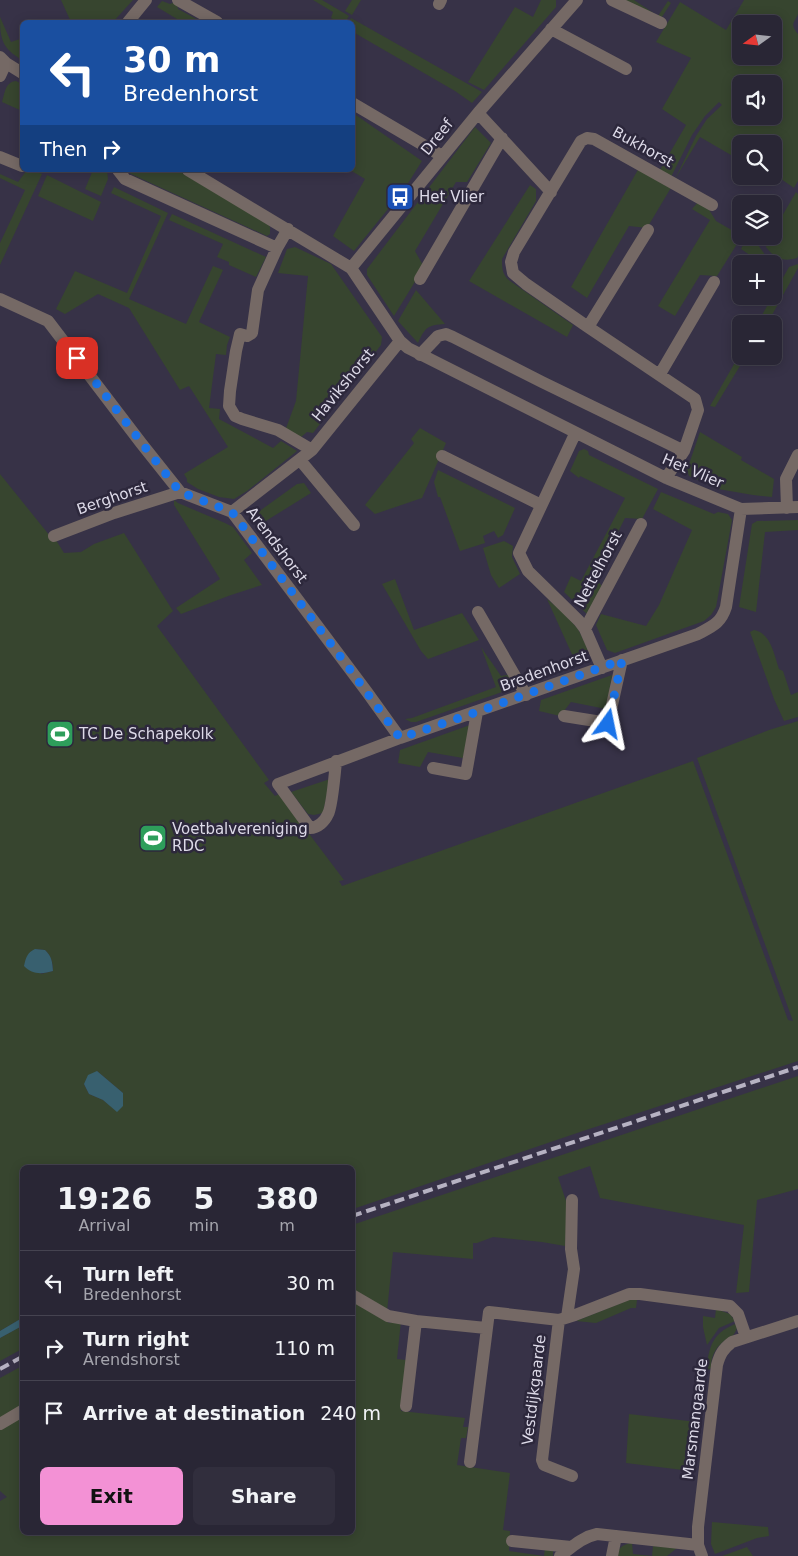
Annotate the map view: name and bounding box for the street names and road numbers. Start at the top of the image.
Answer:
street label: Dreef [417,115,457,159]
street label: Bukhorst [609,123,677,171]
street label: Havikshorst [308,345,378,425]
street label: Het Vlier [659,450,727,492]
street label: Berghorst [74,477,150,518]
street label: Arendshorst [243,503,312,587]
street label: Nettelhorst [570,528,626,610]
street label: Bredenhorst [498,647,590,695]
street label: Vestdijkgaarde [518,1334,550,1446]
street label: Marsmangaarde [679,1357,711,1481]

